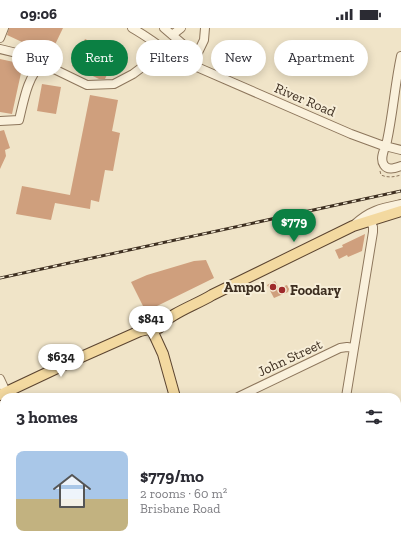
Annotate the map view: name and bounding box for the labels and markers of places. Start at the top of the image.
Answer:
pin: $779 [270,209,318,243]
place label: Ampol [224,279,265,296]
marker: Ampol [268,282,278,292]
place label: Foodary [290,282,342,299]
marker: Foodary [277,285,287,295]
pin: $841 [127,306,175,340]
pin: $634 [37,344,85,378]

